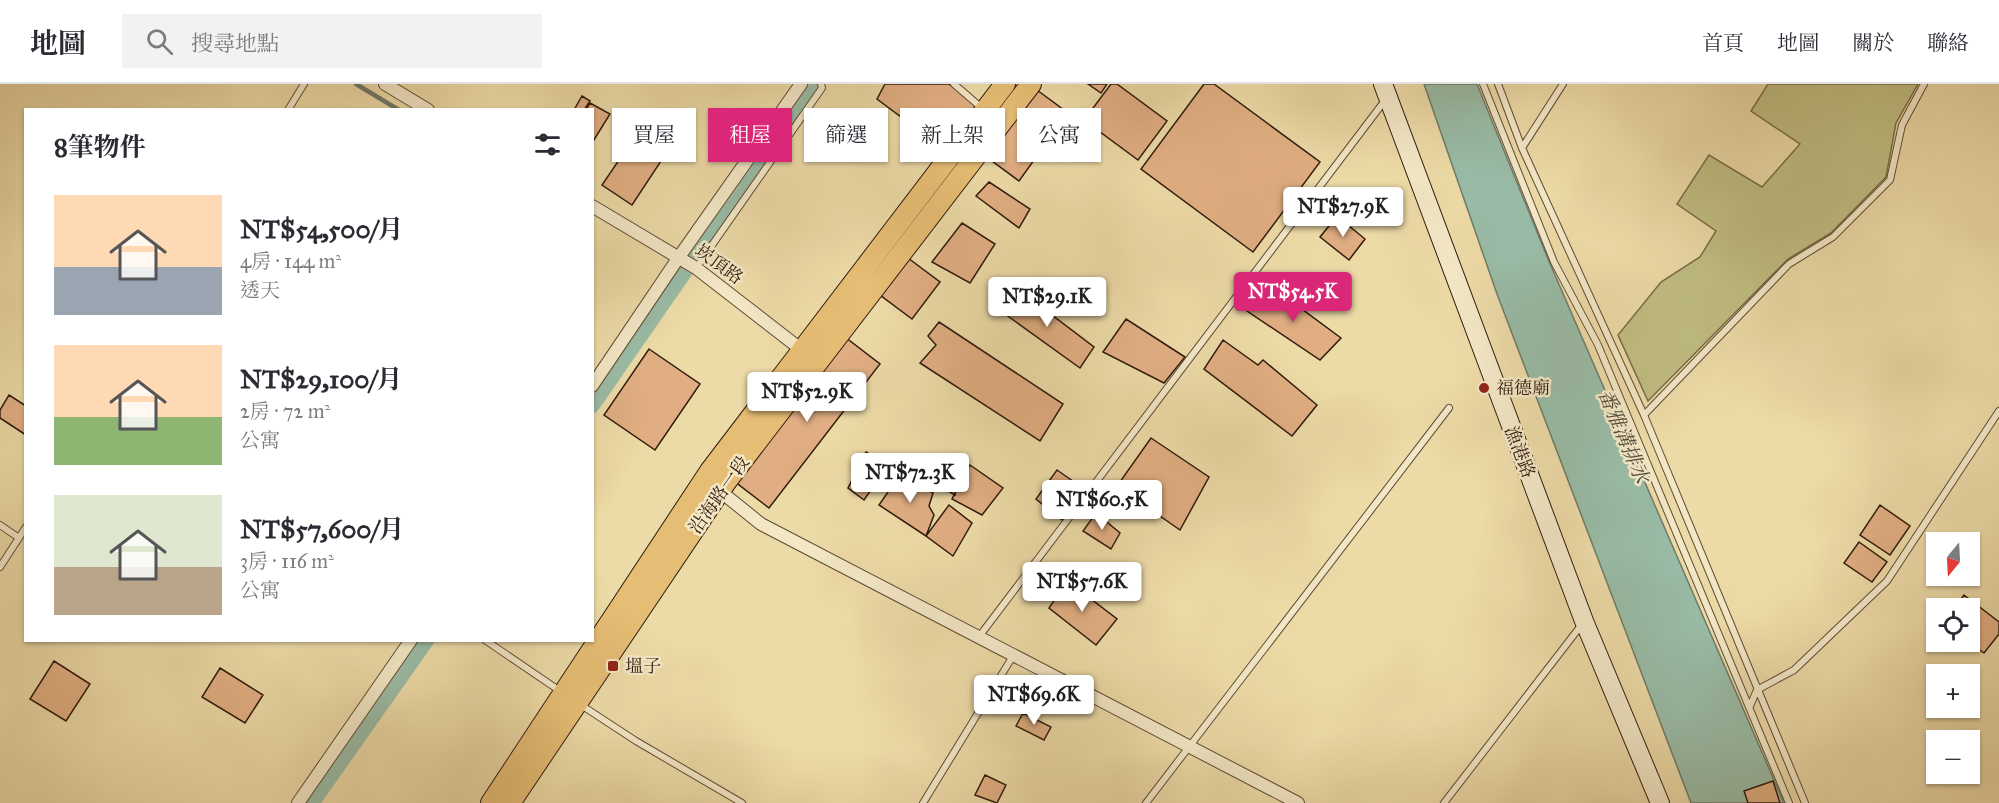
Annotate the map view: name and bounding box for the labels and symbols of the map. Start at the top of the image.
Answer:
pin: NT$27.9K [1281,187,1405,238]
street label: 崁頂路 [691,239,747,289]
pin: NT$54.5K [1231,272,1355,323]
pin: NT$29.1K [985,277,1109,328]
pin: NT$52.9K [745,372,869,423]
place label: 福德廟 [1496,377,1550,399]
marker: 福德廟 [1477,381,1491,395]
water label: 番雅溝排水 [1593,385,1655,489]
street label: 漁港路 [1500,423,1540,481]
street label: 沿海路一段 [684,452,754,538]
pin: NT$72.3K [848,453,972,504]
pin: NT$60.5K [1040,480,1164,531]
north arrow [1926,532,1980,586]
pin: NT$57.6K [1020,562,1144,613]
place label: 塭子 [625,655,661,677]
marker: 塭子 [606,659,620,673]
pin: NT$69.6K [972,675,1096,726]

